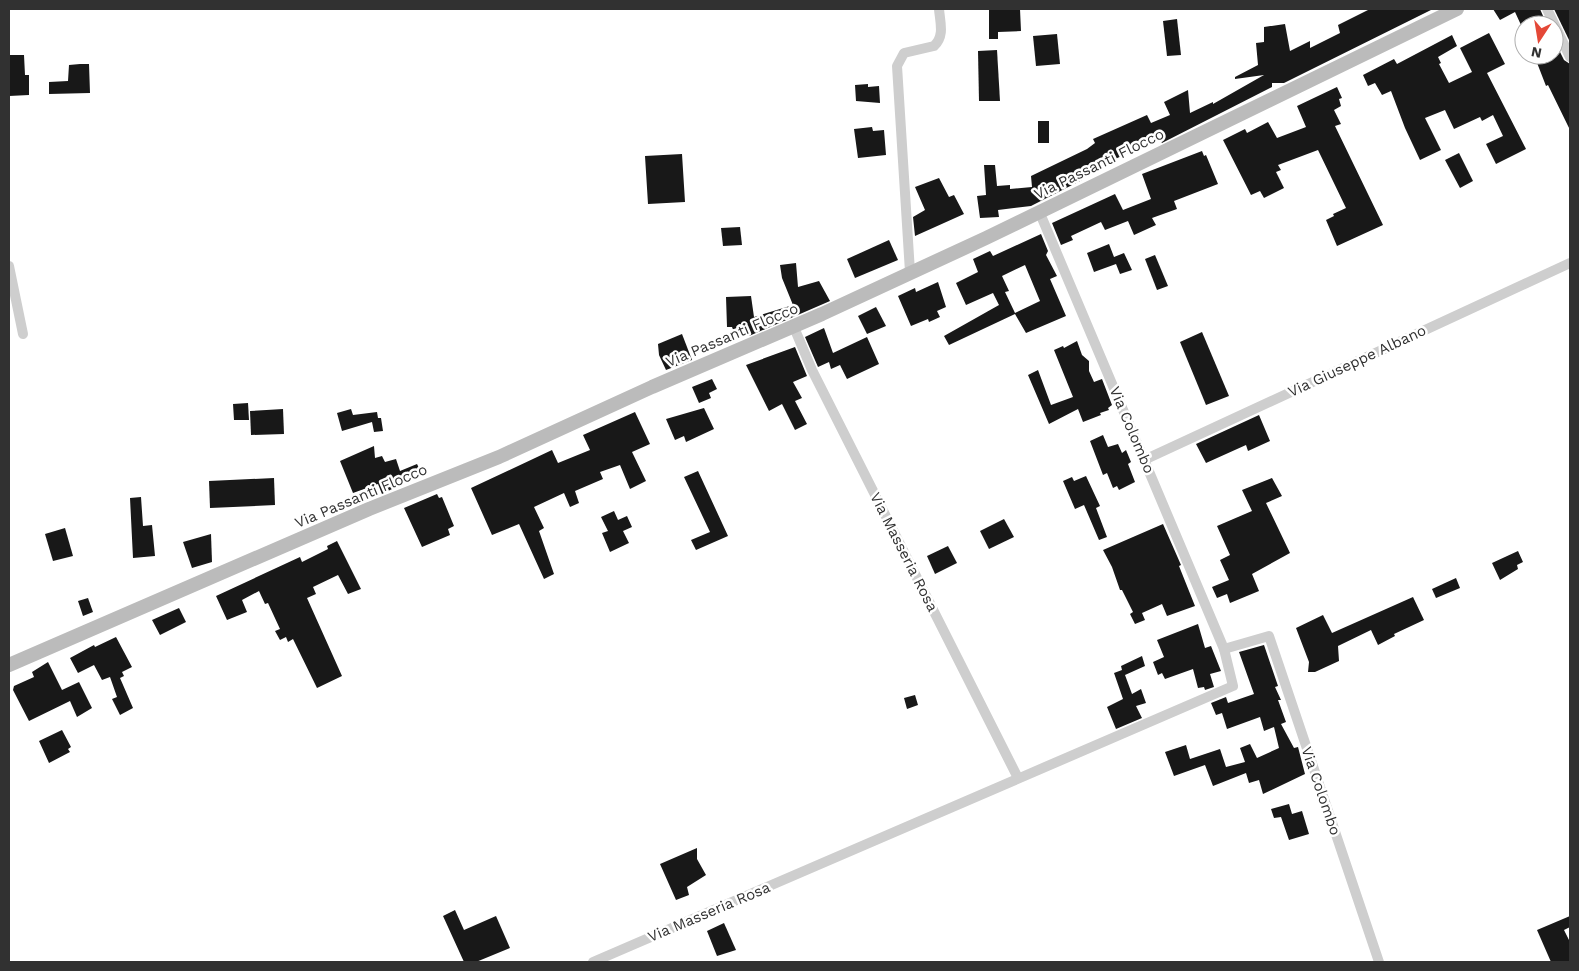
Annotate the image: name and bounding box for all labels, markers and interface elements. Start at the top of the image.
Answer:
north arrow [1514,15,1564,65]
text: N [1530,44,1543,62]
street label: Via Passanti Flocco [1031,125,1167,203]
street label: Via Passanti Flocco [663,299,801,371]
street label: Via Giuseppe Albano [1285,321,1429,401]
street label: Via Colombo [1106,384,1158,476]
street label: Via Passanti Flocco [292,460,430,532]
street label: Via Masseria Rosa [866,489,942,615]
street label: Via Colombo [1297,744,1345,838]
street label: Via Masseria Rosa [645,878,773,946]

